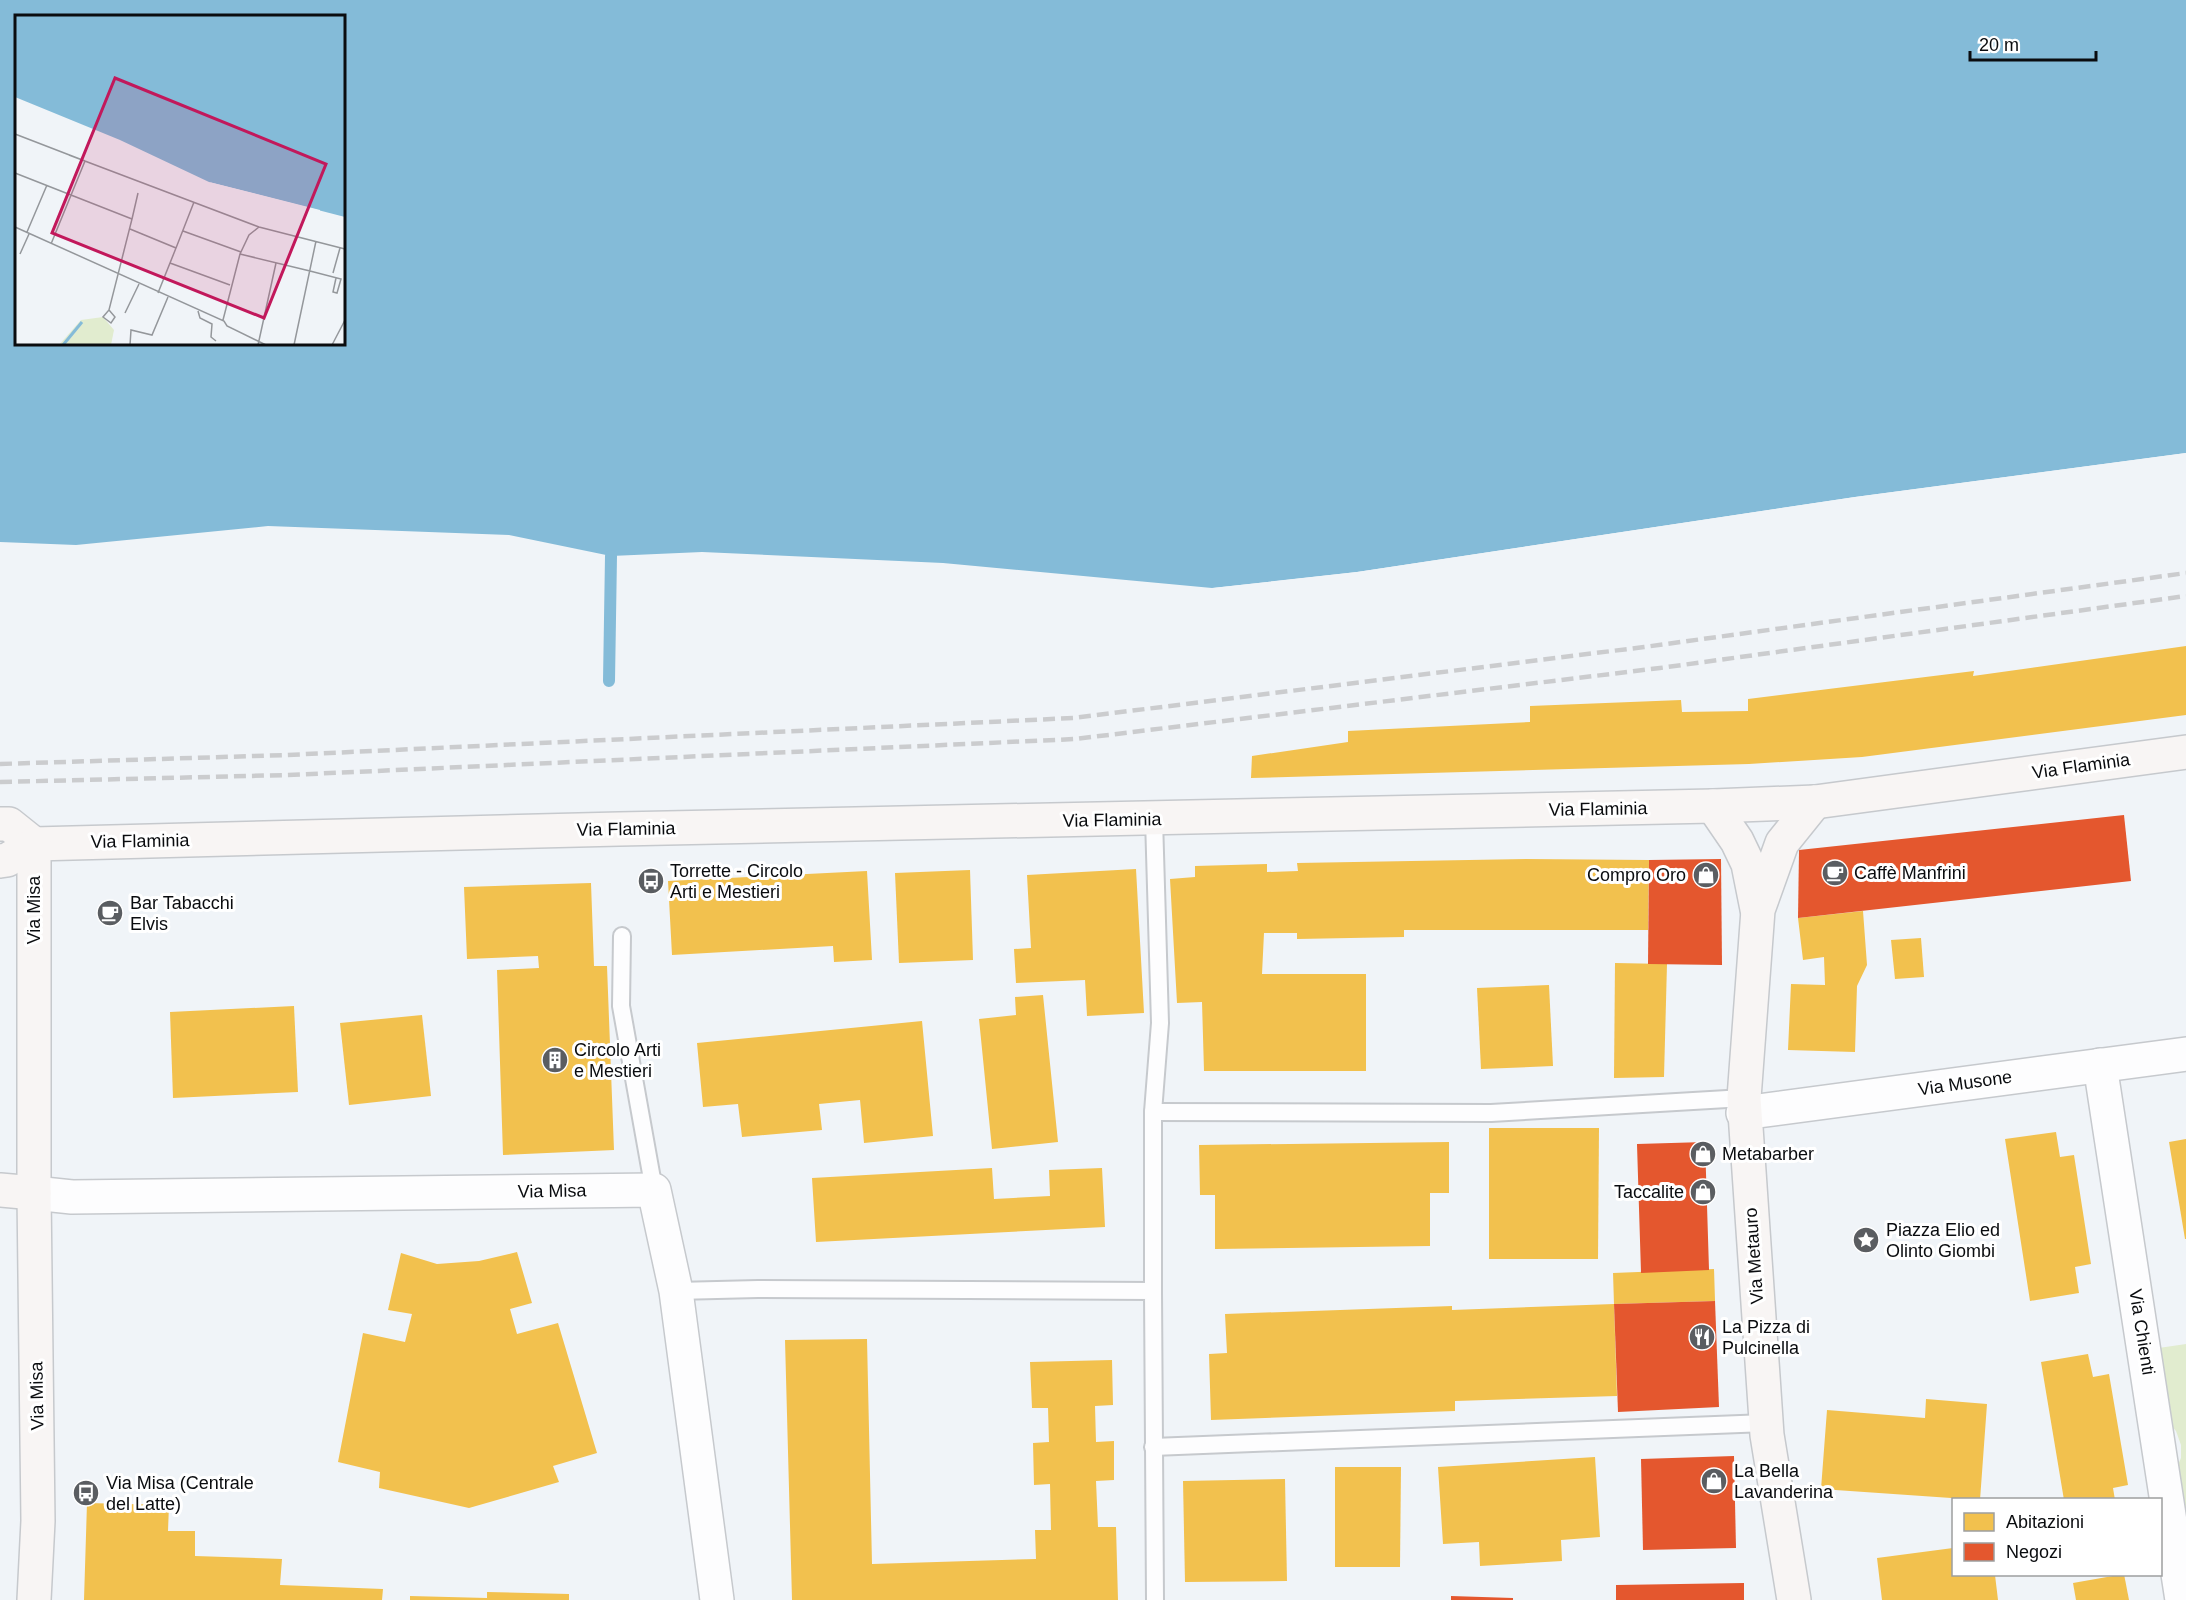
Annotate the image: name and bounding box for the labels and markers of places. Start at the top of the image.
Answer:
cafe icon: Caffè Manfrini [1820,858,1850,888]
shop icon: Compro Oro [1691,860,1721,890]
place label: Torrette - Circolo Arti e Mestieri [670,861,803,902]
place label: Caffè Manfrini [1854,863,1966,883]
place label: Compro Oro [1587,865,1686,885]
bus stop icon: Torrette - Circolo Arti e Mestieri [636,866,666,896]
place label: Bar Tabacchi Elvis [130,893,234,934]
cafe icon: Bar Tabacchi Elvis [95,898,125,928]
place label: Circolo Arti e Mestieri [574,1040,661,1081]
building icon: Circolo Arti e Mestieri [540,1045,570,1075]
shop icon: Metabarber [1688,1139,1718,1169]
place label: Metabarber [1722,1144,1814,1164]
shop icon: Taccalite [1688,1177,1718,1207]
place label: Taccalite [1614,1182,1684,1202]
place label: Piazza Elio ed Olinto Giombi [1886,1220,2000,1261]
place icon: Piazza Elio ed Olinto Giombi [1851,1225,1881,1255]
place label: La Pizza di Pulcinella [1722,1317,1810,1358]
restaurant icon: La Pizza di Pulcinella [1687,1322,1717,1352]
place label: La Bella Lavanderina [1734,1461,1834,1502]
shop icon: La Bella Lavanderina [1699,1466,1729,1496]
place label: Via Misa (Centrale del Latte) [106,1473,254,1514]
bus stop icon: Via Misa (Centrale del Latte) [71,1478,101,1508]

